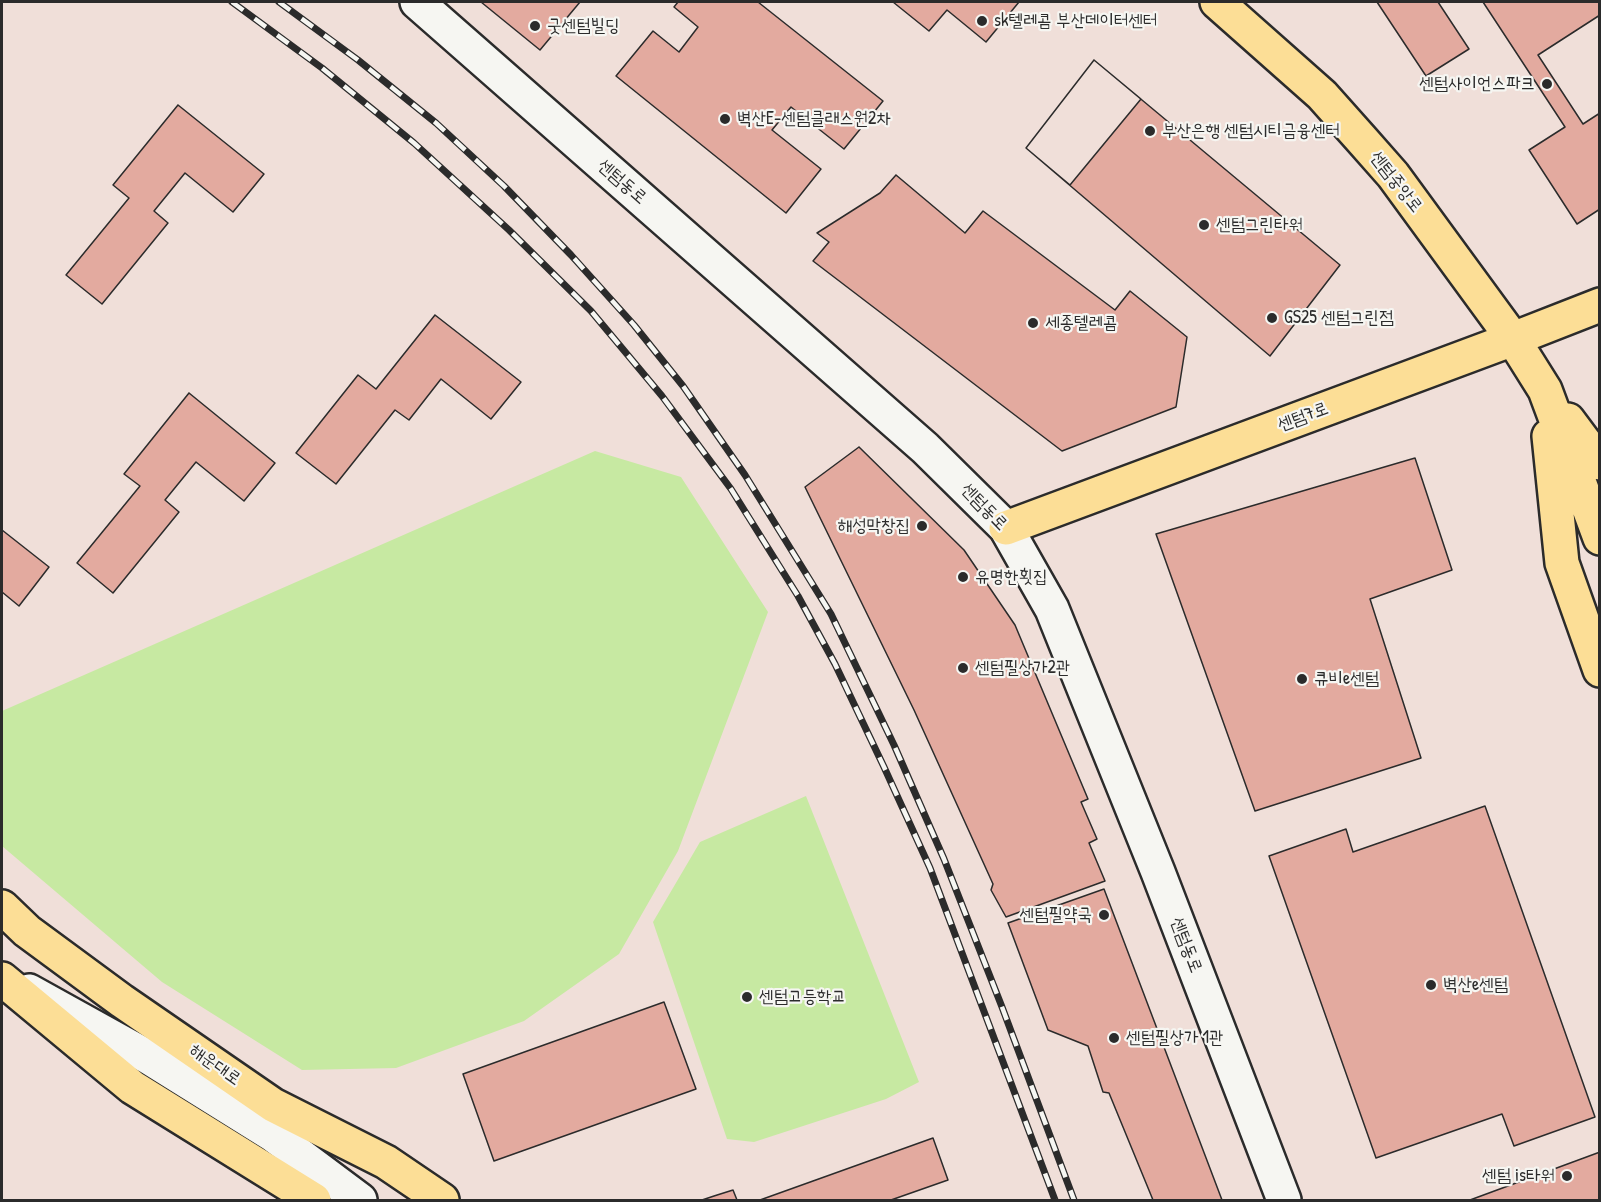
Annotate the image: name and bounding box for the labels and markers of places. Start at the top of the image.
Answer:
place label: sk텔레콤 부산데이터센터 [994,10,1157,32]
marker: sk텔레콤 부산데이터센터 [975,14,989,28]
place label: 굿센텀빌딩 [547,15,619,37]
marker: 굿센텀빌딩 [528,19,542,33]
place label: 센텀사이언스파크 [1419,73,1535,95]
marker: 센텀사이언스파크 [1540,77,1554,91]
place label: 벽산E-센텀클래스원2차 [737,108,891,130]
marker: 벽산E-센텀클래스원2차 [718,112,732,126]
place label: 부산은행 센텀시티금융센터 [1162,120,1340,142]
marker: 부산은행 센텀시티금융센터 [1143,124,1157,138]
place label: 센텀그린타워 [1216,214,1303,236]
marker: 센텀그린타워 [1197,218,1211,232]
place label: GS25 센텀그린점 [1284,307,1394,329]
marker: GS25 센텀그린점 [1265,311,1279,325]
place label: 세종텔레콤 [1045,312,1117,334]
marker: 세종텔레콤 [1026,316,1040,330]
place label: 해성막창집 [838,515,910,537]
marker: 해성막창집 [915,519,929,533]
place label: 유명한횟집 [975,566,1047,588]
marker: 유명한횟집 [956,570,970,584]
place label: 센텀필상가2관 [975,657,1070,679]
marker: 센텀필상가2관 [956,661,970,675]
place label: 큐비e센텀 [1314,668,1379,690]
marker: 큐비e센텀 [1295,672,1309,686]
place label: 센텀필약국 [1020,904,1092,926]
marker: 센텀필약국 [1097,908,1111,922]
place label: 벽산e센텀 [1443,974,1508,996]
marker: 벽산e센텀 [1424,978,1438,992]
place label: 센텀고등학교 [759,986,846,1008]
marker: 센텀고등학교 [740,990,754,1004]
place label: 센텀필상가 1관 [1126,1027,1224,1049]
marker: 센텀필상가 1관 [1107,1031,1121,1045]
place label: 센텀 is타워 [1482,1165,1555,1187]
marker: 센텀 is타워 [1560,1169,1574,1183]

